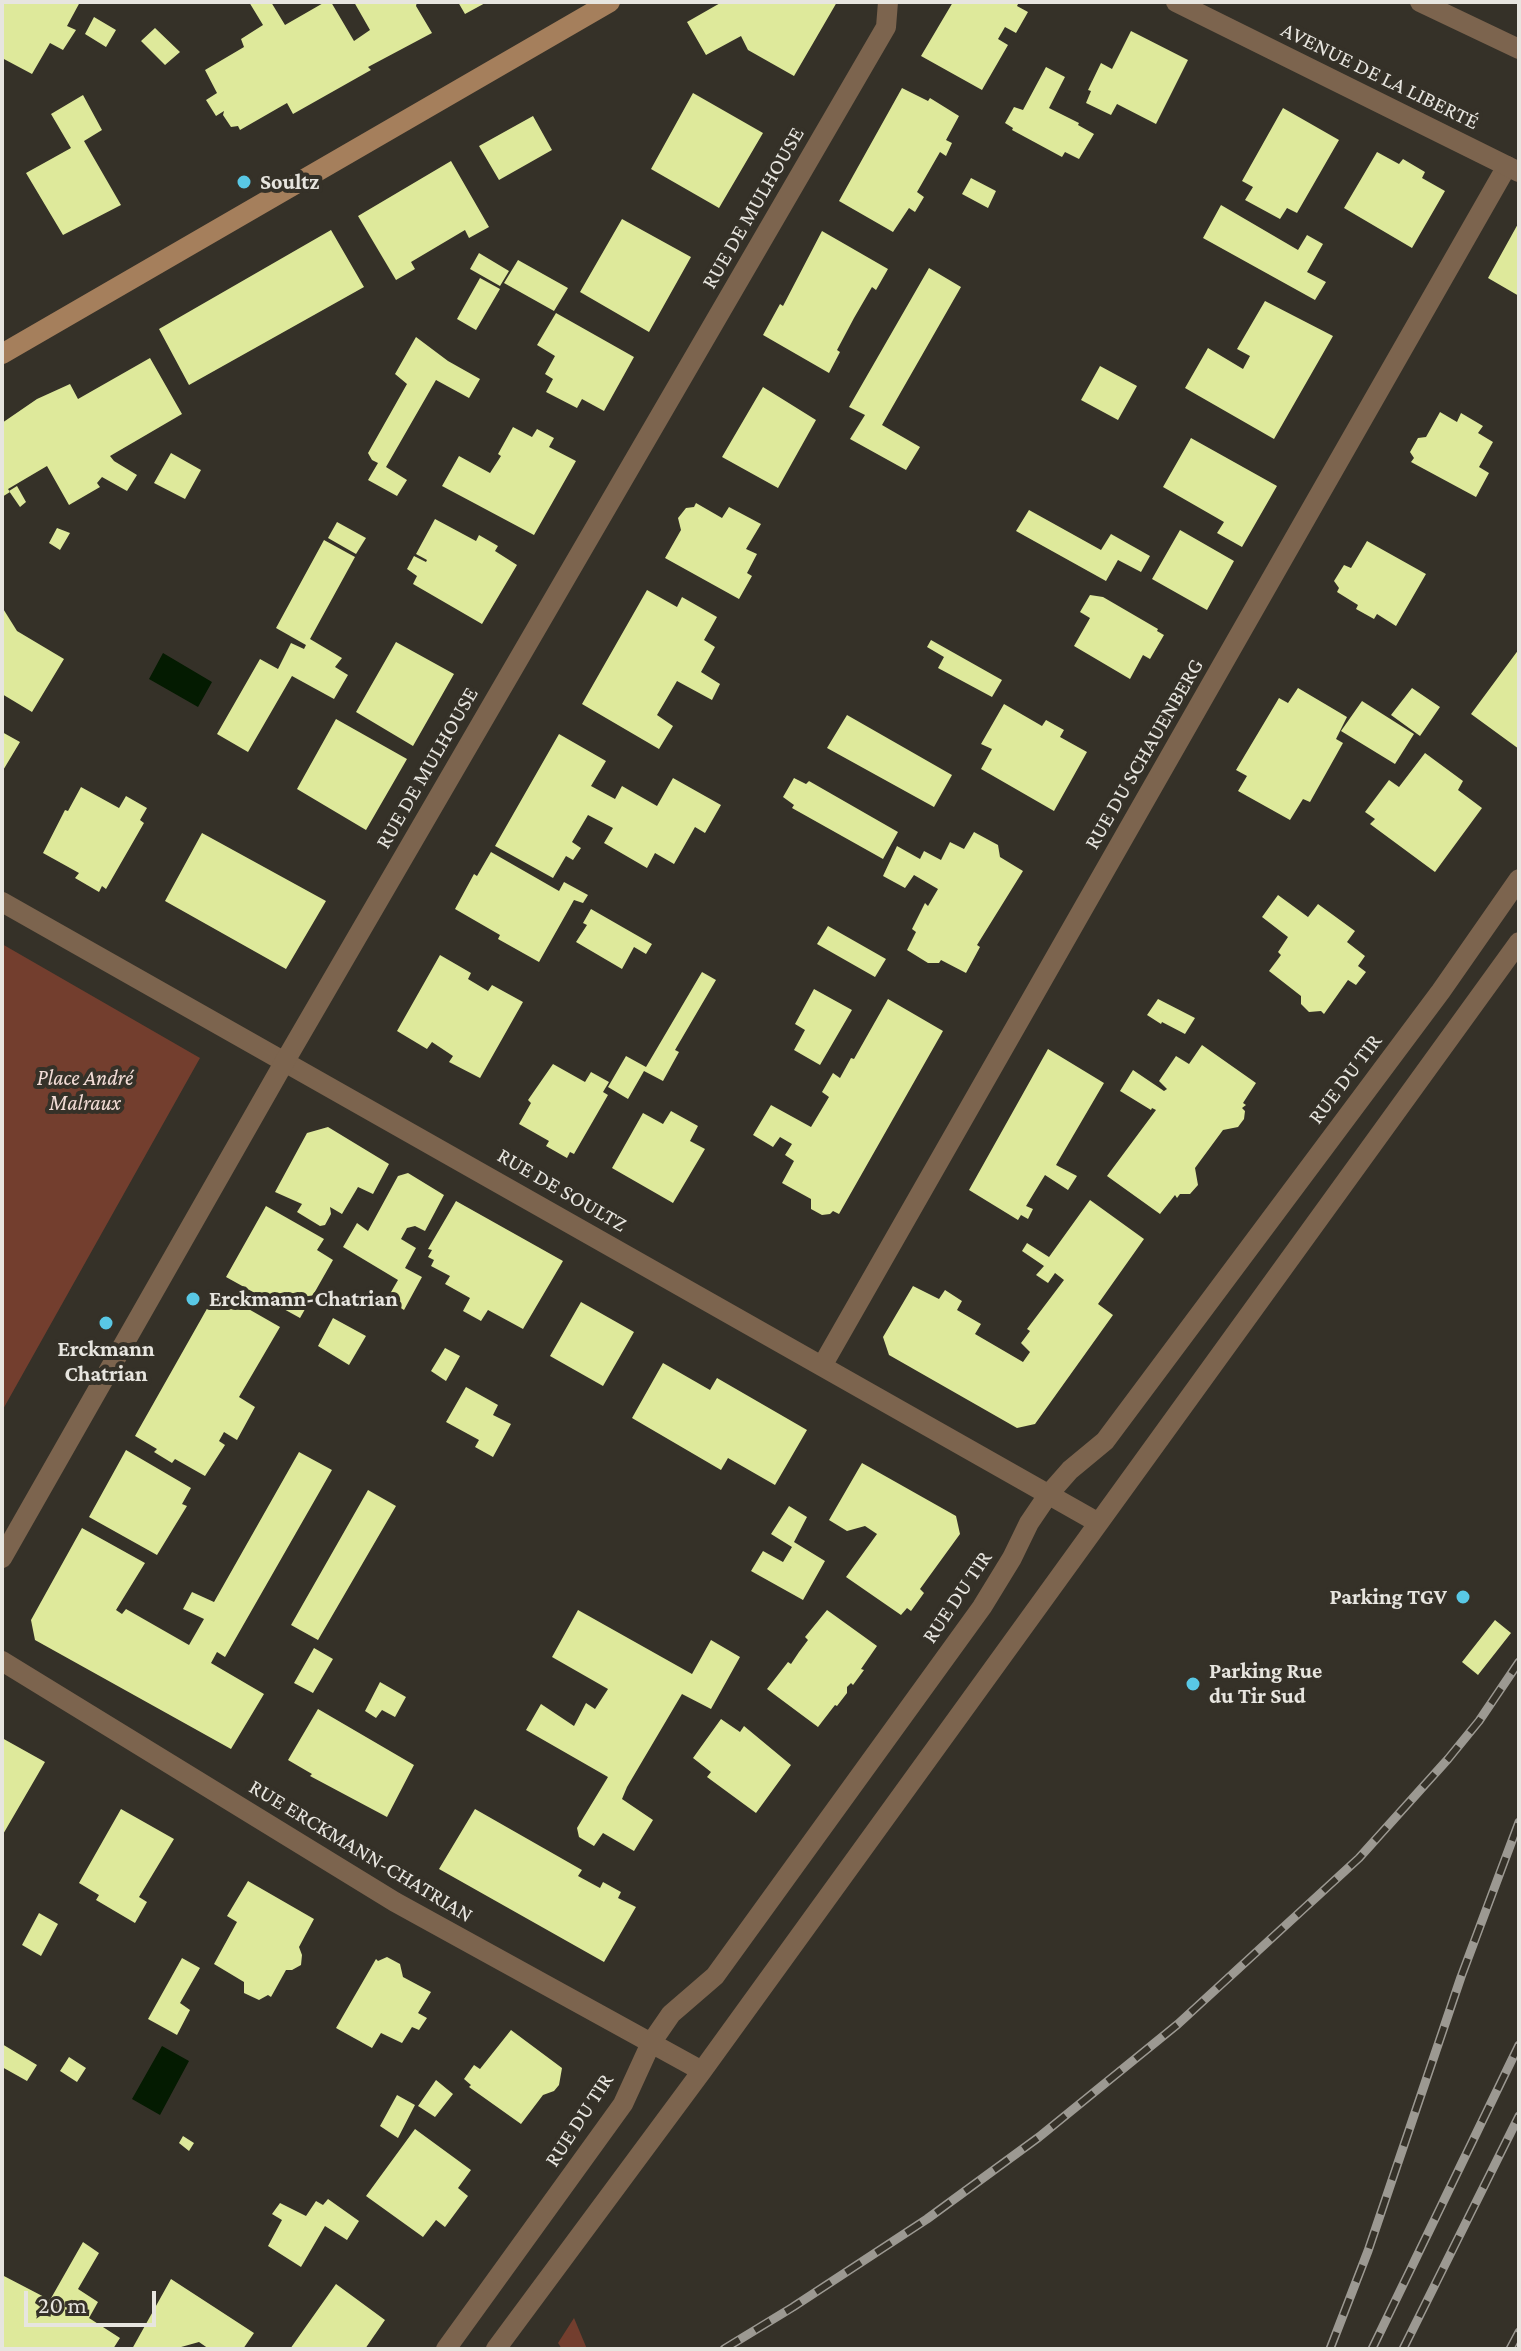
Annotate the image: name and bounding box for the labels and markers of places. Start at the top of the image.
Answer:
place label: Soultz [260,169,319,195]
marker: Soultz [235,173,253,191]
place label: Erckmann-Chatrian [209,1286,398,1312]
marker: Erckmann-Chatrian [184,1290,202,1308]
marker: Erckmann Chatrian [97,1314,115,1332]
place label: Erckmann Chatrian [57,1336,155,1388]
place label: Parking TGV [1329,1584,1447,1610]
marker: Parking TGV [1454,1588,1472,1606]
place label: Parking Rue du Tir Sud [1209,1658,1322,1710]
marker: Parking Rue du Tir Sud [1184,1675,1202,1693]

